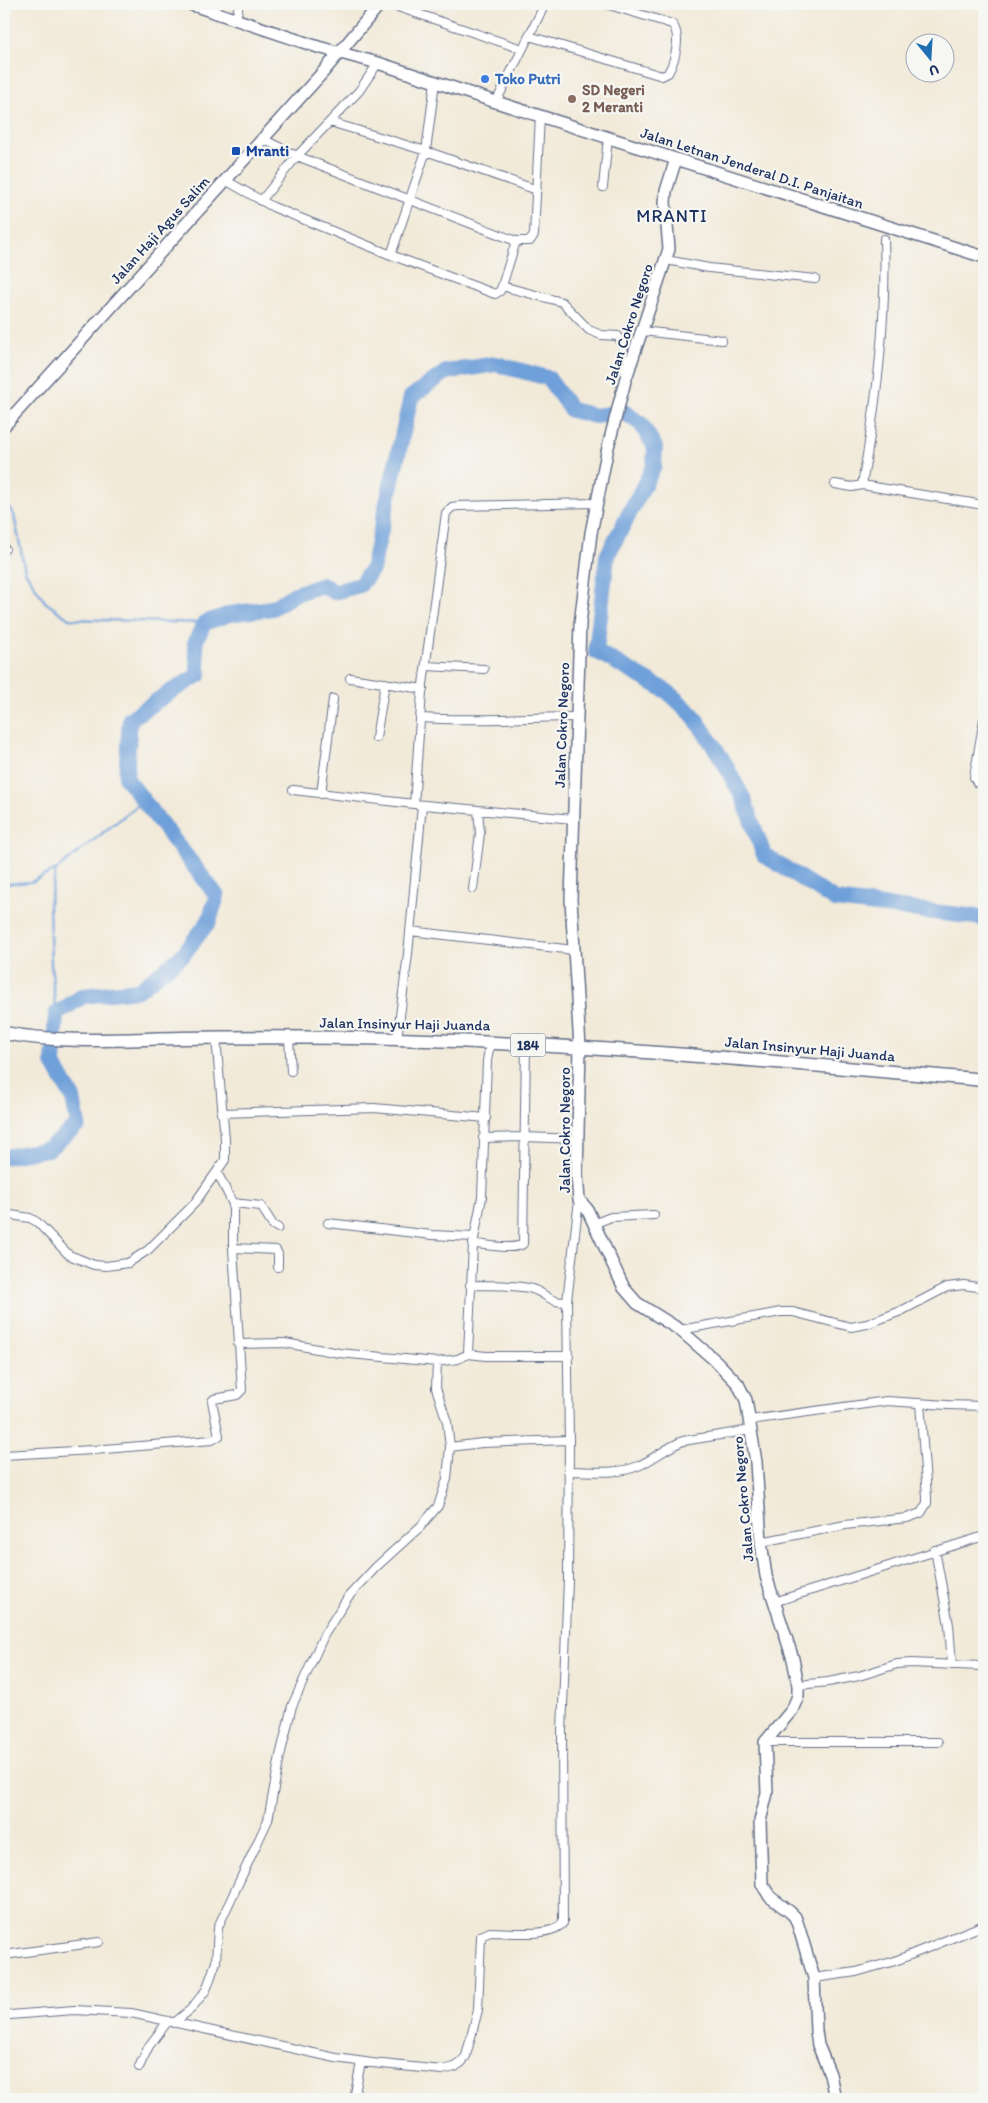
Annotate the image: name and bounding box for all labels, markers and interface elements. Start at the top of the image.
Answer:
north arrow [906,32,956,82]
text: U [927,60,941,79]
place label: Toko Putri [494,70,561,88]
marker: Toko Putri [479,73,491,85]
place label: SD Negeri 2 Meranti [582,81,645,116]
marker: SD Negeri 2 Meranti [566,93,578,105]
street label: Jalan Letnan Jenderal D.I. Panjaitan [638,123,866,213]
place label: Mranti [246,142,289,160]
marker: Mranti [230,145,242,157]
street label: Jalan Haji Agus Salim [107,172,214,288]
district label: MRANTI [636,205,708,227]
street label: Jalan Cokro Negoro [601,261,657,387]
street label: Jalan Cokro Negoro [551,662,573,788]
street label: Jalan Insinyur Haji Juanda [319,1014,491,1034]
street label: Jalan Insinyur Haji Juanda [724,1033,896,1065]
road number: 184 [510,1034,546,1056]
street label: Jalan Cokro Negoro [556,1067,574,1193]
street label: Jalan Cokro Negoro [729,1435,757,1563]

